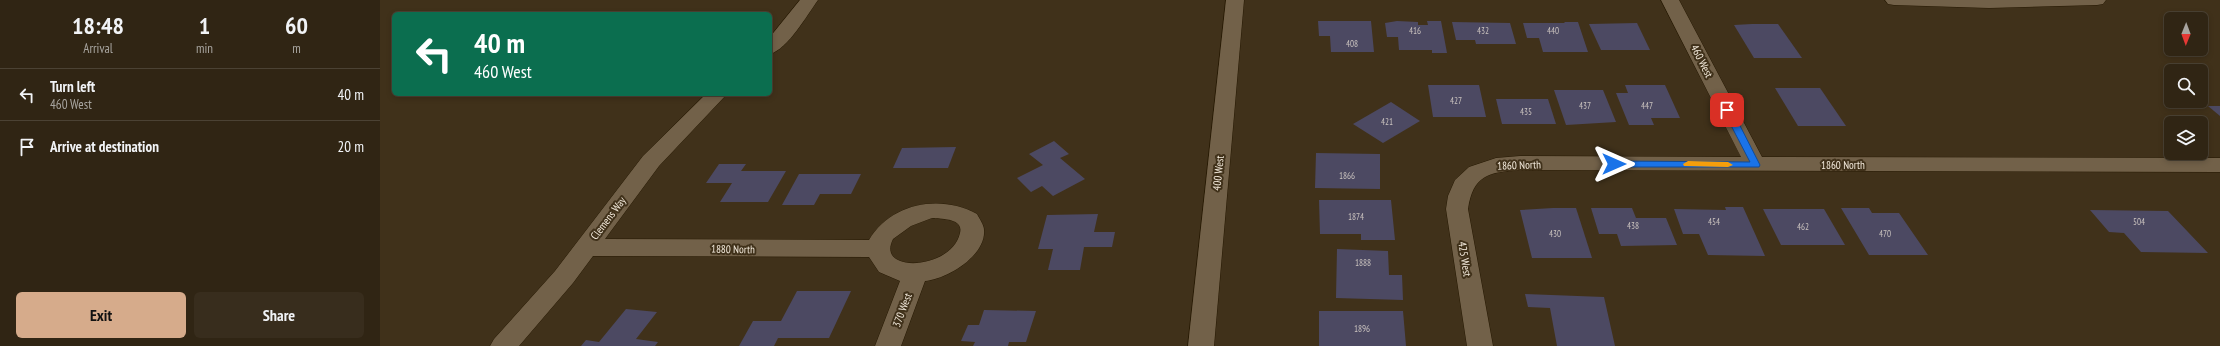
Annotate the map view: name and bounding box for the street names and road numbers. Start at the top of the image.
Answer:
street label: 460 West [1688,42,1716,80]
street label: 400 West [1209,155,1227,191]
street label: 1860 North [1497,157,1541,173]
street label: 1860 North [1821,158,1865,172]
street label: Clemens Way [587,193,629,242]
street label: 425 West [1455,240,1475,278]
street label: 1880 North [711,242,755,256]
street label: 370 West [889,291,915,329]

